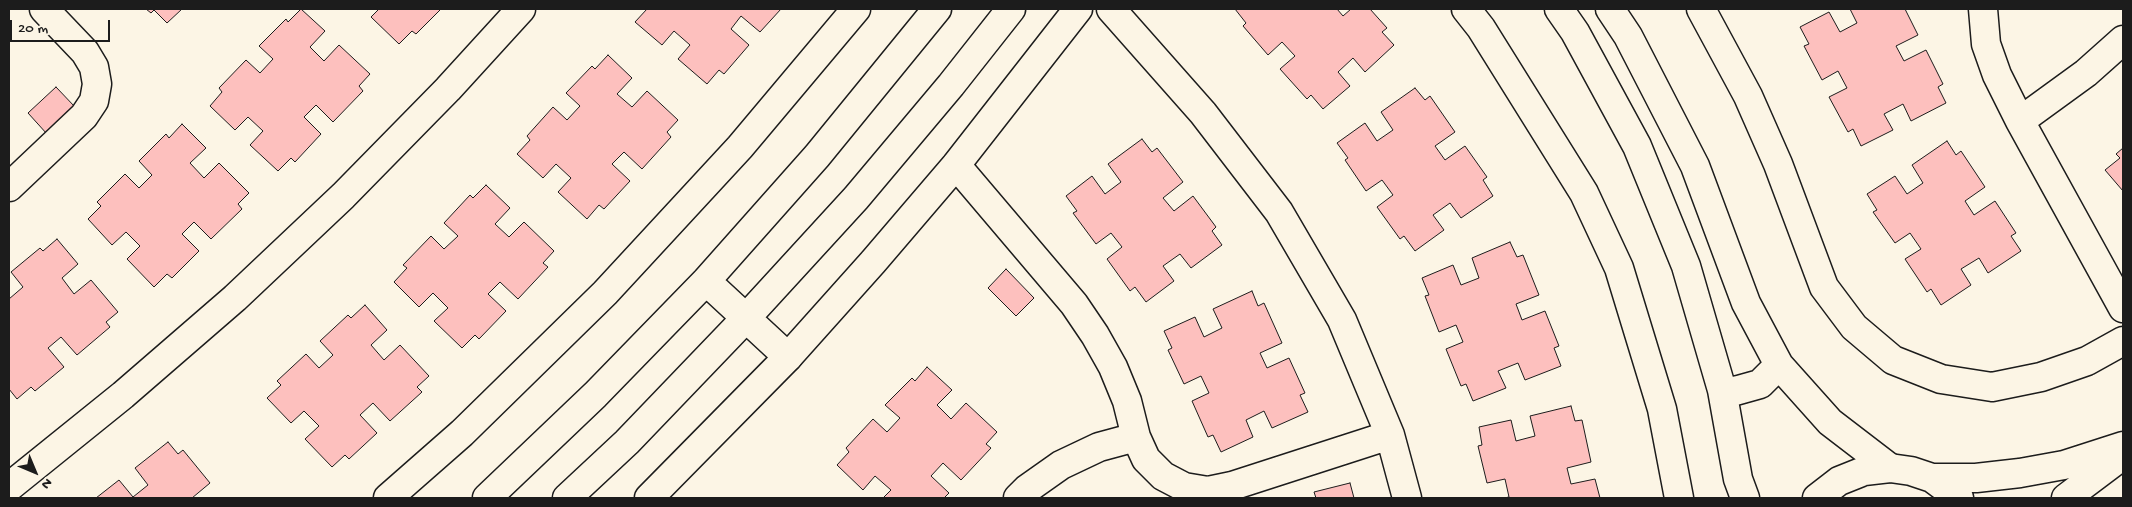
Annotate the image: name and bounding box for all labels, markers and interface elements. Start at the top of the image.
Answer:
scale bar [12,10,112,42]
text: 20 m [18,20,48,38]
north arrow [10,447,60,497]
text: N [37,474,55,492]

